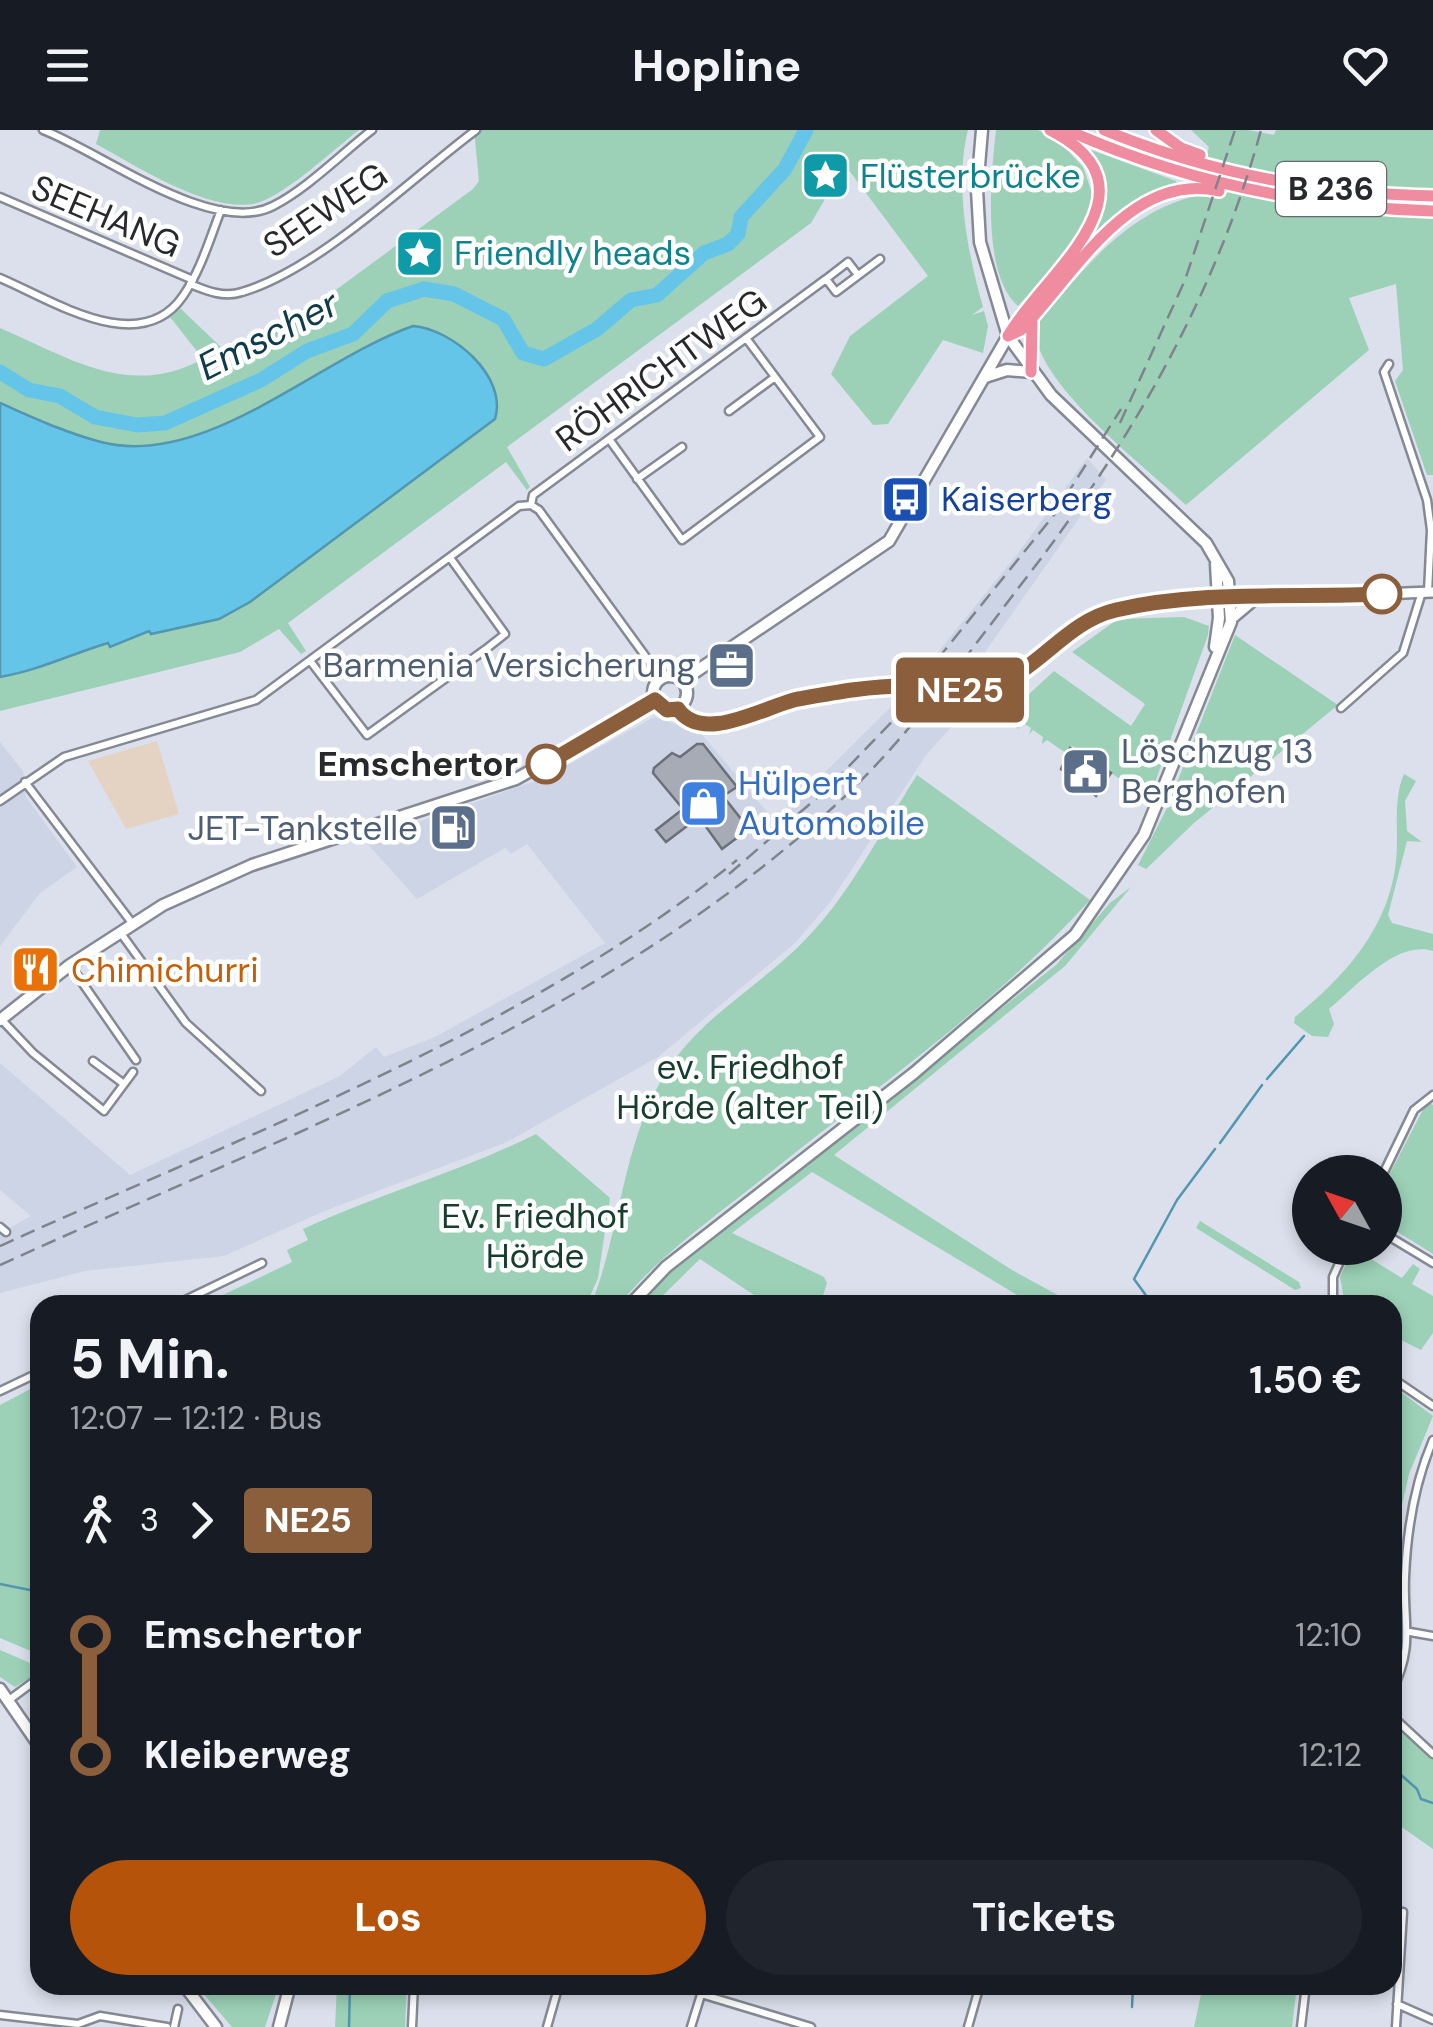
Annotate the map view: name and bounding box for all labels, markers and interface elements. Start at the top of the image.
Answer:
text: Hopline [632,36,801,95]
icon: menu [40,38,95,93]
icon: heart [1338,38,1393,93]
place icon: Flüsterbrücke [799,150,851,202]
street label: SEEWEG [254,152,396,268]
place label: Flüsterbrücke [860,153,1081,199]
road number: B 236 [1276,162,1386,216]
street label: SEEHANG [24,164,188,268]
place icon: Friendly heads [393,227,445,279]
place label: Friendly heads [454,230,691,276]
water label: Emscher [189,278,348,392]
street label: RÖHRICHTWEG [547,278,775,462]
bus stop icon: Kaiserberg [880,473,932,525]
place label: Kaiserberg [941,476,1112,522]
unlabelled marker [1363,575,1401,613]
office icon: Barmenia Versicherung [705,639,757,691]
place label: Barmenia Versicherung [322,642,696,688]
line badge: NE25 [890,658,1030,722]
text: NE25 [916,667,1004,713]
place label: Löschzug 13 Berghofen [1121,728,1314,814]
place label: Emschertor [317,741,518,787]
marker: Emschertor [527,745,565,783]
public building icon: Löschzug 13 Berghofen [1060,745,1112,797]
place label: Hülpert Automobile [738,760,925,846]
shop icon: Hülpert Automobile [677,777,729,829]
fuel station icon: JET-Tankstelle [427,802,479,854]
place label: JET-Tankstelle [187,805,418,851]
restaurant icon: Chimichurri [10,944,62,996]
place label: Chimichurri [71,947,259,993]
park label: ev. Friedhof Hörde (alter Teil) [616,1044,884,1130]
north arrow [1292,1155,1402,1265]
map controls [1292,1155,1402,1265]
park label: Ev. Friedhof Hörde [441,1193,629,1279]
text: 5 Min. [70,1323,230,1395]
text: 1.50 € [1249,1355,1362,1405]
text: 12:07 – 12:12 · Bus [70,1397,322,1439]
icon: walk [70,1493,125,1548]
icon: forward [174,1493,229,1548]
text: NE25 [264,1497,352,1543]
text: 3 [140,1499,159,1541]
text: Emschertor [144,1610,362,1660]
text: 12:10 [1295,1614,1362,1656]
text: Kleiberweg [144,1730,351,1780]
text: 12:12 [1299,1734,1362,1776]
button: Los [70,1860,706,1975]
button: Tickets [726,1860,1362,1975]

